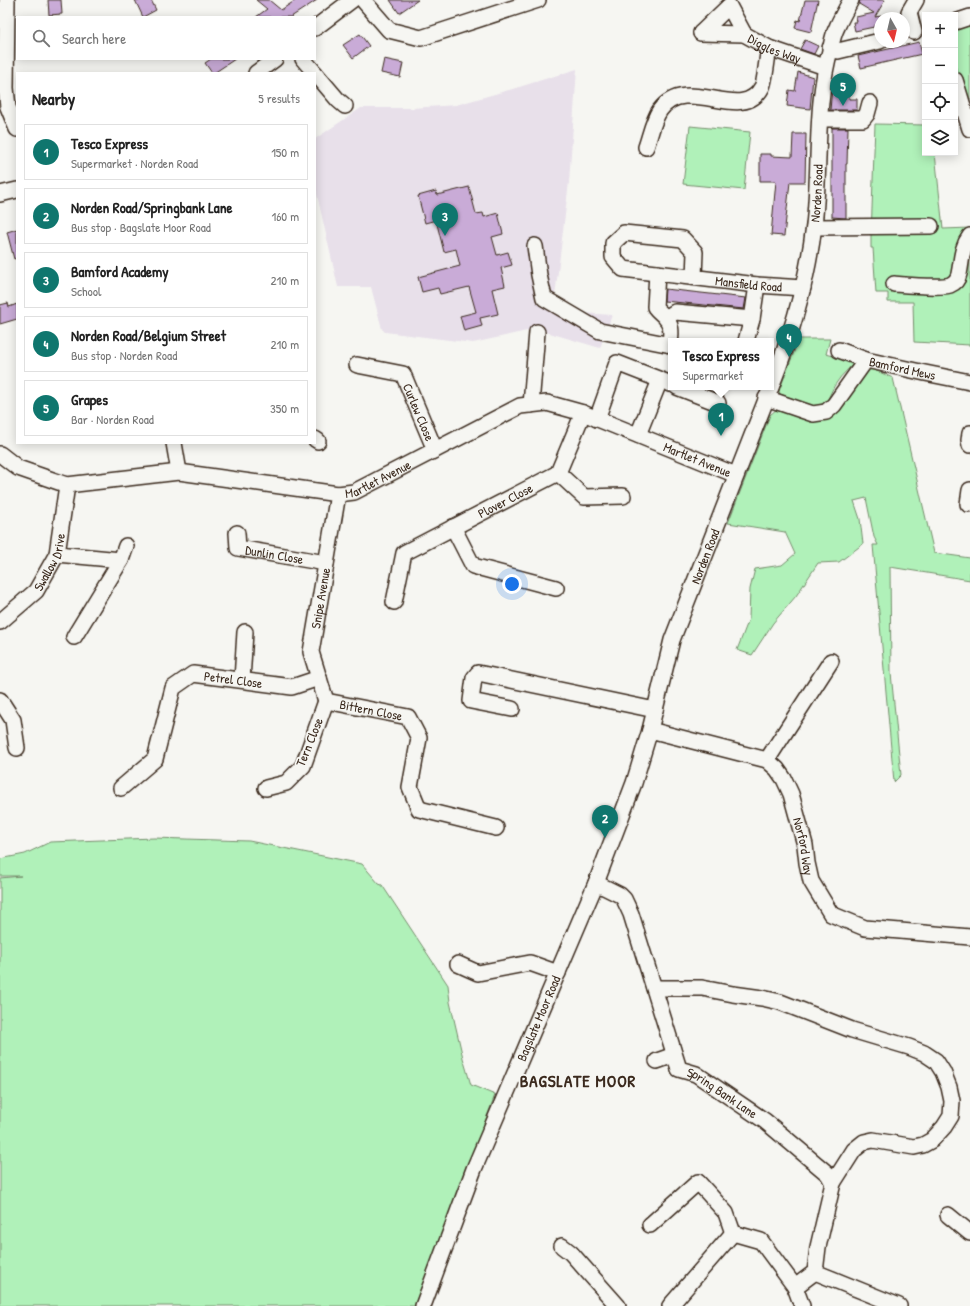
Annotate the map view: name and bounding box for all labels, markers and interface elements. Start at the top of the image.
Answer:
north arrow [874,12,910,48]
map controls [922,12,958,156]
button: + [922,12,958,48]
search box [16,16,316,60]
icon: search [30,27,52,49]
text: Search here [62,28,126,49]
street label: Diggles Way [745,29,804,67]
button: − [922,48,958,84]
pin: 5 [830,73,856,106]
button: locate [922,84,958,120]
text: Nearby [32,87,75,110]
text: 5 results [258,89,300,107]
button: layers [922,120,958,156]
text: Tesco Express [71,133,148,154]
text: 1 [44,143,48,161]
text: 150 m [271,143,299,161]
text: Supermarket · Norden Road [71,154,198,172]
street label: Norden Road [805,164,827,223]
text: Norden Road/Springbank Lane [71,197,232,218]
pin: 3 [432,203,458,236]
text: 2 [43,207,49,225]
text: 160 m [271,207,299,225]
text: Bus stop · Bagslate Moor Road [71,218,211,236]
text: Bamford Academy [71,261,169,282]
text: 3 [43,271,49,289]
text: 210 m [271,271,299,289]
street label: Mansfield Road [714,271,783,296]
text: School [71,282,101,300]
pin: 4 [776,324,802,357]
text: Norden Road/Belgium Street [71,325,226,346]
text: 4 [44,335,48,353]
text: 210 m [271,335,299,353]
popup [668,338,774,390]
text: Tesco Express [682,345,760,366]
text: Bus stop · Norden Road [71,346,177,364]
street label: Bamford Mews [868,352,937,384]
text: Supermarket [682,366,743,384]
street label: Curlew Close [399,380,439,444]
text: Grapes [71,389,108,410]
text: 5 [43,399,49,417]
text: 350 m [270,399,299,417]
pin: 1 [708,403,734,436]
text: Bar · Norden Road [71,410,154,428]
street label: Martlet Avenue [661,438,734,481]
street label: Martlet Avenue [344,455,414,502]
street label: Plover Close [475,479,536,522]
street label: Norden Road [686,526,724,586]
street label: Swallow Drive [29,532,69,594]
street label: Dunlin Close [244,540,305,568]
street label: Snipe Avenue [306,566,334,630]
your location [502,574,522,594]
street label: Petrel Close [203,667,264,692]
street label: Bittern Close [338,695,404,725]
street label: Tern Close [291,715,327,769]
pin: 2 [592,805,618,838]
street label: Norford Way [789,815,819,878]
street label: Bagslate Moor Road [512,973,564,1064]
street label: Spring Bank Lane [685,1063,761,1122]
district label: BAGSLATE MOOR [520,1069,636,1092]

